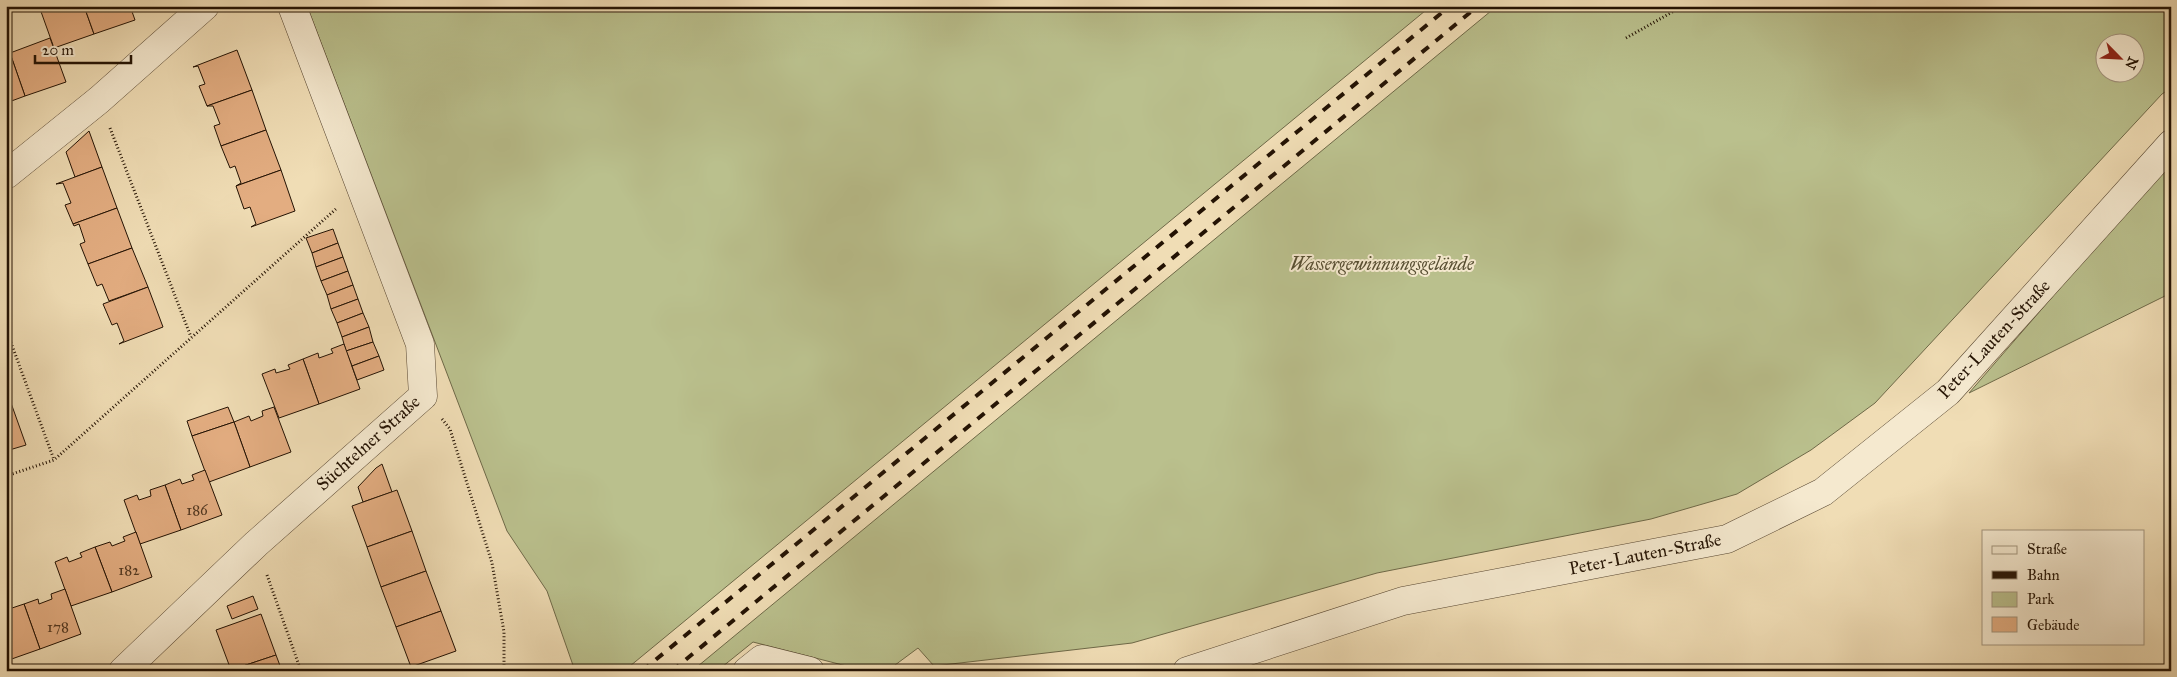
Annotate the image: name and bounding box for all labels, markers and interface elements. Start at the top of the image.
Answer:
scale bar [35,32,131,64]
north arrow [2094,32,2144,82]
text: 20 m [42,41,74,59]
text: N [2121,54,2142,72]
park label: Wassergewinnungsgelände [1290,253,1475,275]
street label: Peter-Lauten-Straße [1933,275,2055,403]
street label: Süchtelner Straße [312,391,424,495]
house number: 186 [186,501,209,519]
street label: Peter-Lauten-Straße [1567,528,1723,580]
legend [1982,530,2144,644]
text: Straße [2027,540,2067,558]
house number: 182 [118,561,140,579]
text: Bahn [2027,566,2060,584]
text: Park [2027,590,2054,608]
text: Gebäude [2027,616,2080,634]
house number: 178 [47,618,69,636]

